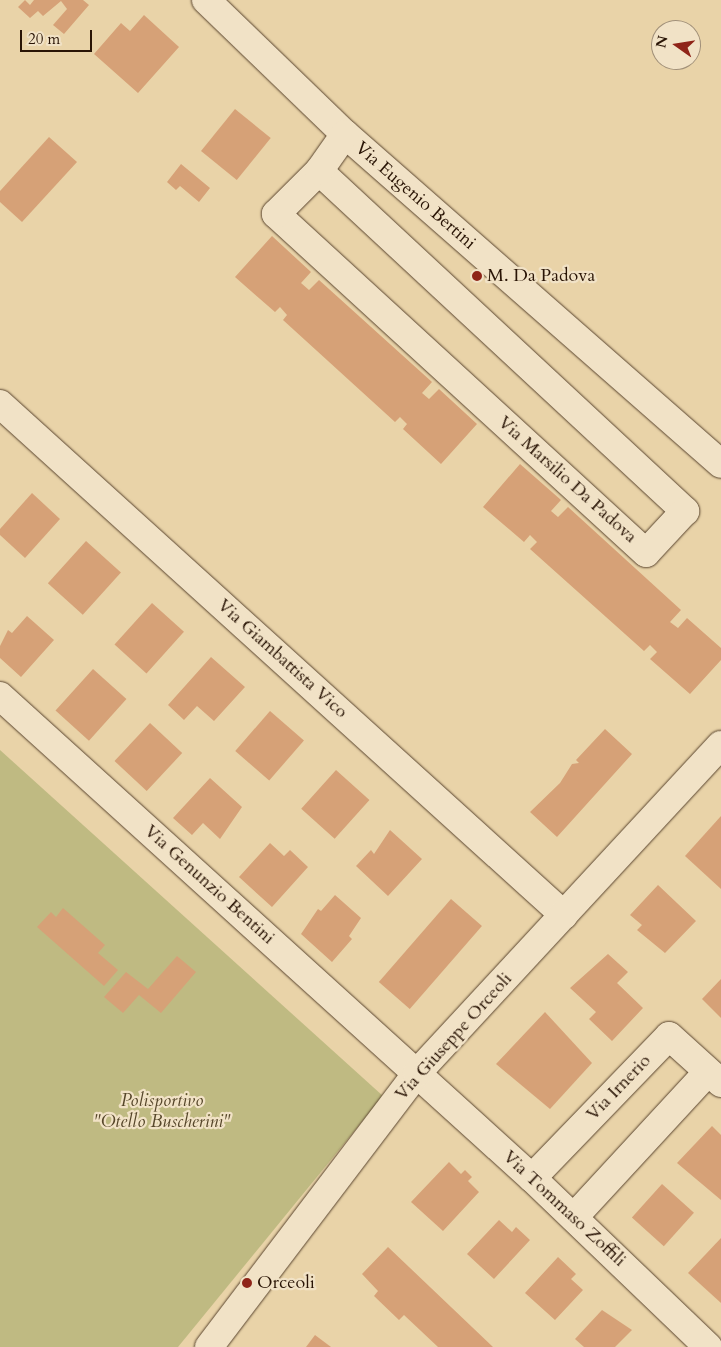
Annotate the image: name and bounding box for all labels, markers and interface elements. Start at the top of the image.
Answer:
scale bar [22,20,95,52]
north arrow [651,20,701,70]
text: 20 m [28,29,60,49]
text: N [651,34,672,50]
street label: Via Eugenio Bertini [350,138,480,254]
place label: M. Da Padova [487,265,595,287]
marker: M. Da Padova [471,270,483,282]
street label: Via Marsilio Da Padova [493,412,641,548]
street label: Via Giambattista Vico [212,595,352,723]
street label: Via Genunzio Bentini [139,821,279,949]
street label: Via Giuseppe Orceoli [391,969,517,1105]
street label: Via Irnerio [582,1051,656,1125]
park label: Polisportivo "Otello Buscherini" [94,1091,230,1134]
street label: Via Tommaso Zoffili [498,1146,630,1272]
place label: Orceoli [257,1272,315,1294]
marker: Orceoli [241,1277,253,1289]

